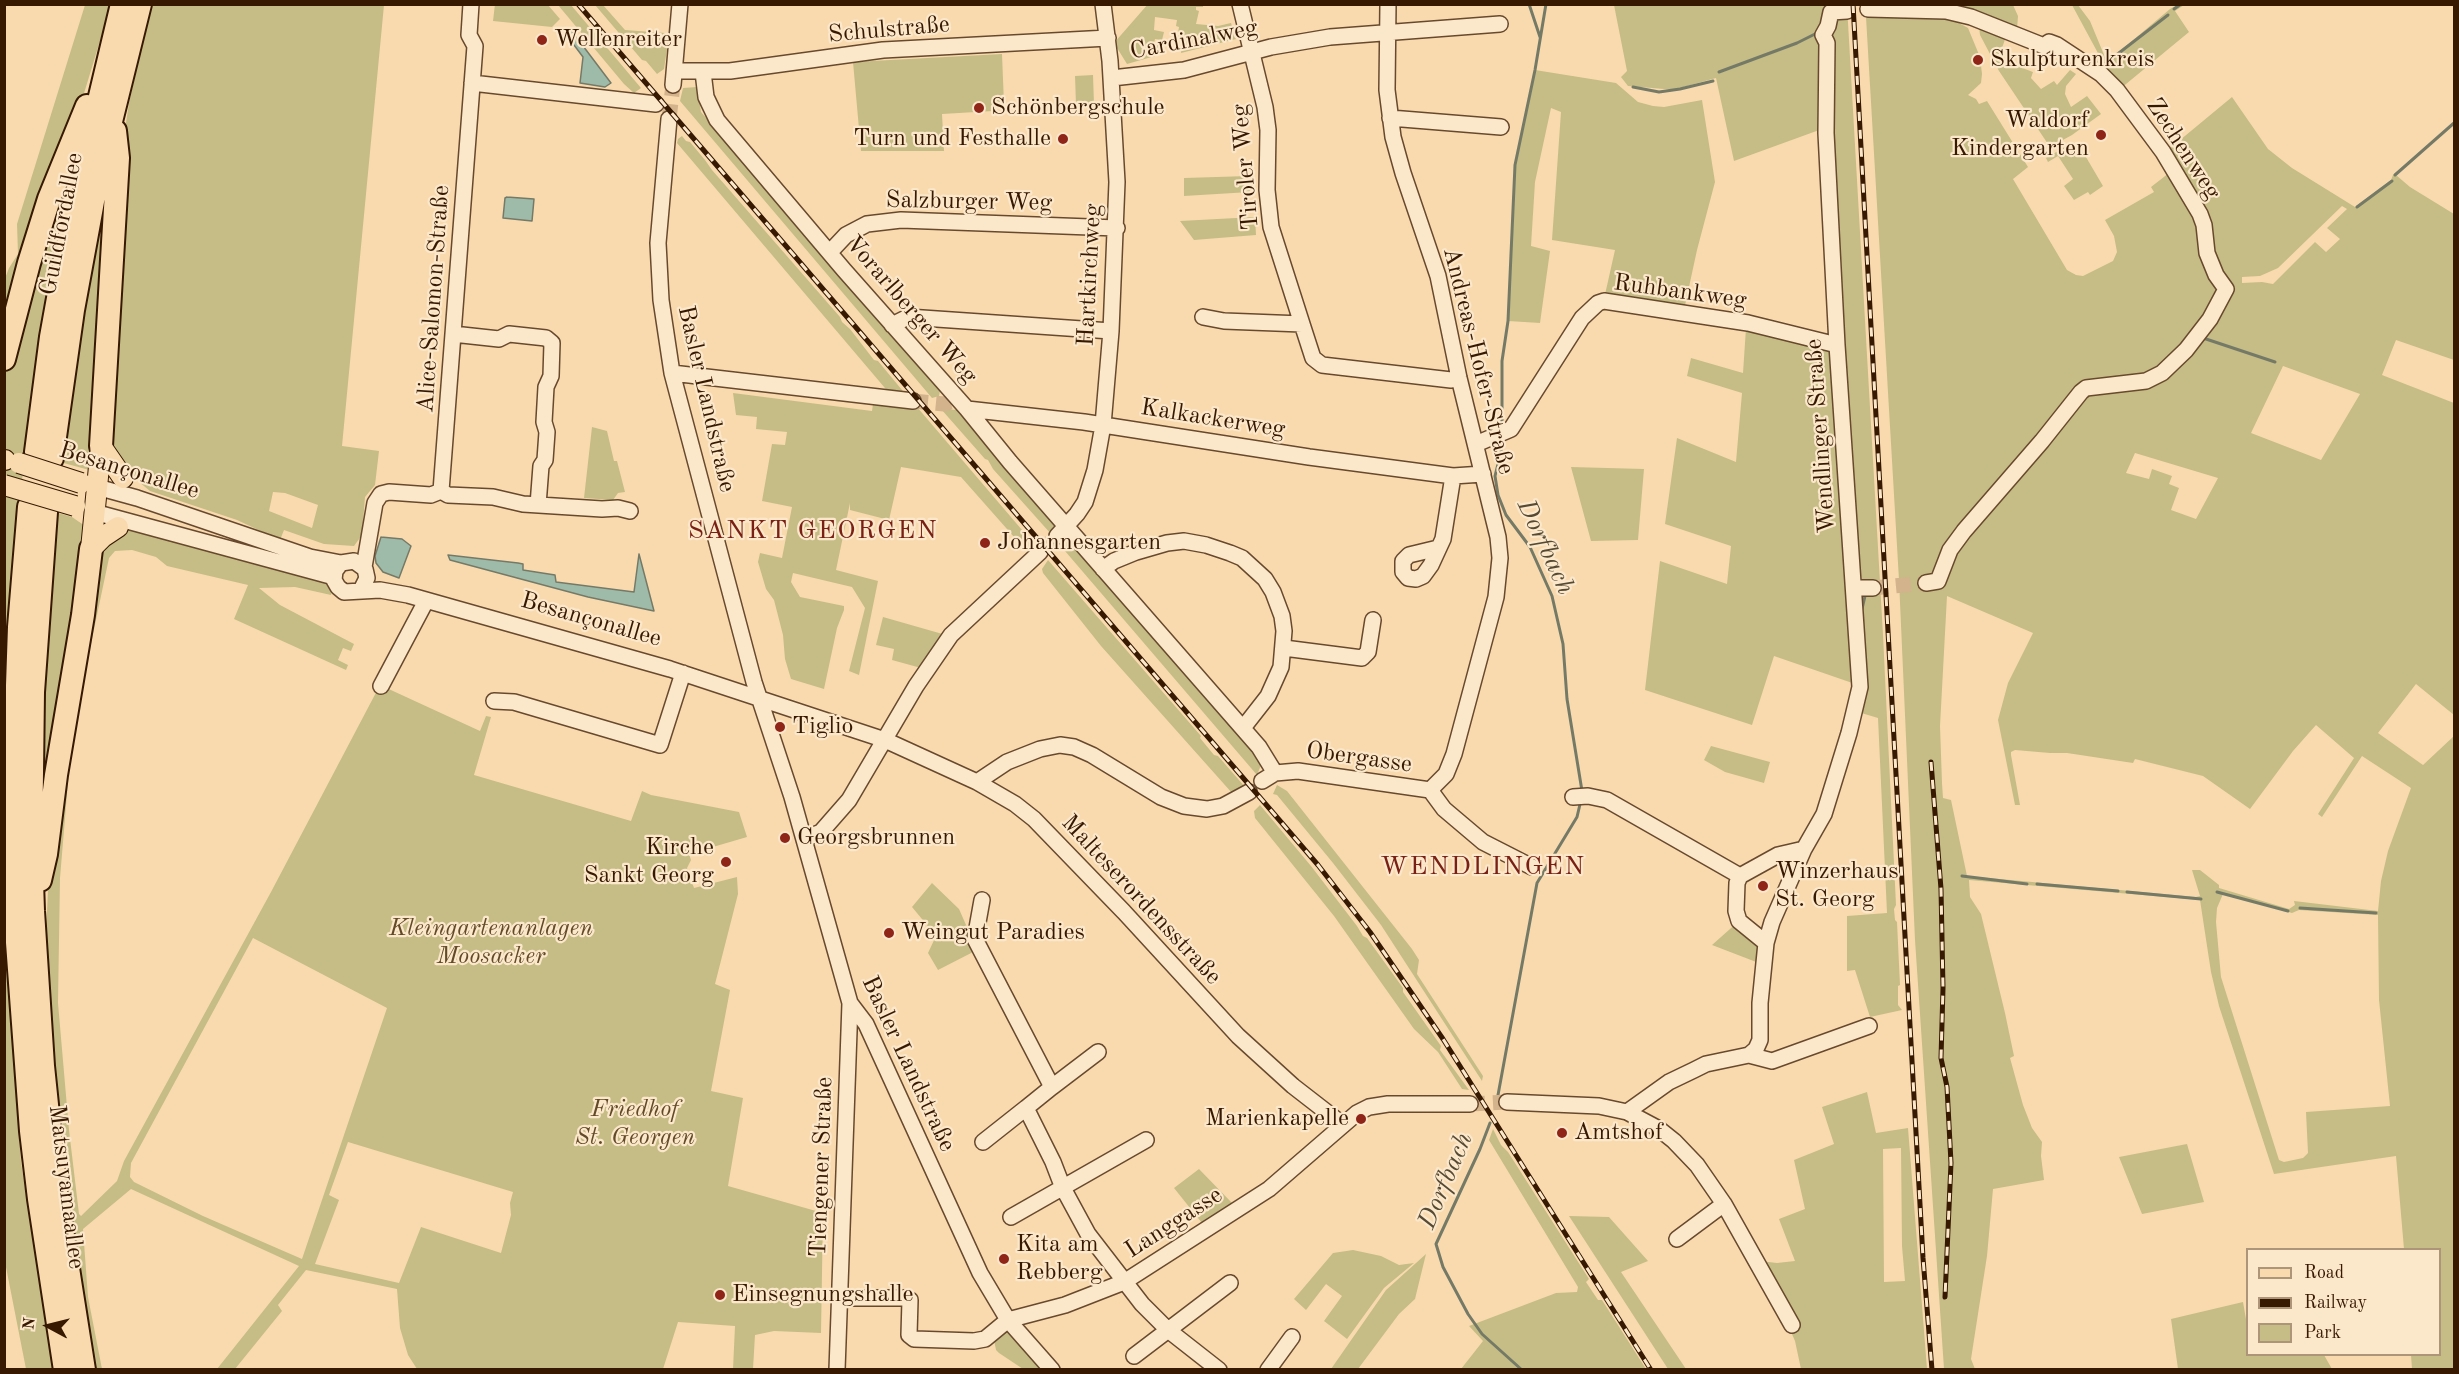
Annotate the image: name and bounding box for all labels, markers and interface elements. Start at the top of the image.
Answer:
street label: Schulstraße [827,10,951,50]
street label: Cardinalweg [1128,14,1260,66]
place label: Wellenreiter [554,26,682,54]
marker: Wellenreiter [535,33,549,47]
place label: Skulpturenkreis [1990,46,2154,74]
marker: Skulpturenkreis [1971,53,1985,67]
street label: Zechenweg [2139,93,2227,205]
place label: Schönbergschule [991,94,1165,122]
marker: Schönbergschule [972,101,986,115]
street label: Tiroler Weg [1226,103,1266,231]
place label: Waldorf Kindergarten [1951,107,2089,163]
place label: Turn und Festhalle [853,125,1051,153]
marker: Waldorf Kindergarten [2094,128,2108,142]
marker: Turn und Festhalle [1056,132,1070,146]
street label: Guildfordallee [34,150,90,298]
street label: Alice-Salomon-Straße [412,184,456,414]
street label: Salzburger Weg [885,186,1053,218]
street label: Hartkirchweg [1072,203,1108,347]
street label: Vorarlberger Weg [839,230,983,390]
street label: Andreas-Hofer-Straße [1436,244,1520,478]
street label: Ruhbankweg [1612,268,1748,316]
street label: Basler Landstraße [671,303,741,495]
street label: Wendlinger Straße [1800,338,1842,534]
street label: Kalkackerweg [1139,393,1287,445]
street label: Besançonallee [55,436,203,506]
water label: Dorfbach [1509,494,1581,600]
district label: SANKT GEORGEN [688,515,938,547]
place label: Johannesgarten [997,529,1161,557]
marker: Johannesgarten [978,536,992,550]
street label: Besançonallee [517,586,665,654]
place label: Tiglio [792,713,853,741]
marker: Tiglio [773,720,787,734]
street label: Obergasse [1304,736,1414,780]
street label: Malteserordensstraße [1055,809,1227,991]
place label: Georgsbrunnen [797,824,955,852]
marker: Georgsbrunnen [778,831,792,845]
place label: Kirche Sankt Georg [584,834,714,890]
district label: WENDLINGEN [1380,851,1586,883]
marker: Kirche Sankt Georg [719,855,733,869]
place label: Winzerhaus St. Georg [1775,858,1899,914]
marker: Winzerhaus St. Georg [1756,879,1770,893]
park label: Kleingartenanlagen Moosacker [389,915,593,971]
place label: Weingut Paradies [901,919,1085,947]
marker: Weingut Paradies [882,926,896,940]
street label: Basler Landstraße [855,972,961,1156]
street label: Tiengener Straße [804,1076,840,1258]
park label: Friedhof St. Georgen [575,1096,695,1152]
street label: Matsuyamaallee [42,1103,90,1271]
place label: Marienkapelle [1205,1105,1349,1133]
marker: Marienkapelle [1354,1112,1368,1126]
place label: Amtshof [1574,1119,1663,1147]
marker: Amtshof [1555,1126,1569,1140]
water label: Dorfbach [1412,1128,1480,1234]
street label: Langgasse [1120,1181,1228,1265]
place label: Kita am Rebberg [1016,1231,1103,1287]
legend [2246,1248,2441,1356]
marker: Kita am Rebberg [997,1252,1011,1266]
text: Road [2304,1264,2344,1282]
place label: Einsegnungshalle [732,1281,913,1309]
marker: Einsegnungshalle [713,1288,727,1302]
text: Railway [2304,1294,2367,1312]
north arrow [18,1296,78,1356]
text: N [21,1317,39,1331]
text: Park [2304,1324,2341,1342]

